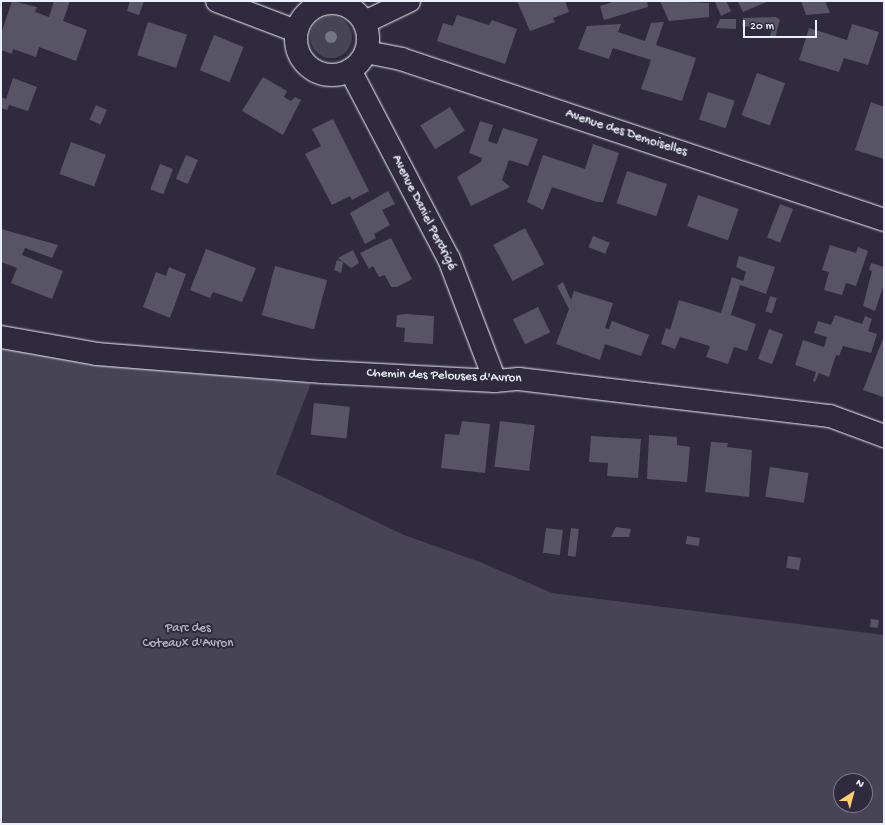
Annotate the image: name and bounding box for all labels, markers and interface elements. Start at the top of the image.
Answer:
scale bar [745,12,819,38]
text: 20 m [750,20,774,34]
street label: Avenue des Demoiselles [563,107,689,161]
street label: Avenue Daniel Perdrigé [387,153,459,273]
street label: Chemin des Pelouses d'Avron [366,366,522,388]
park label: Parc des Coteaux d'Avron [143,622,233,653]
north arrow [833,773,873,813]
text: N [853,777,866,791]

